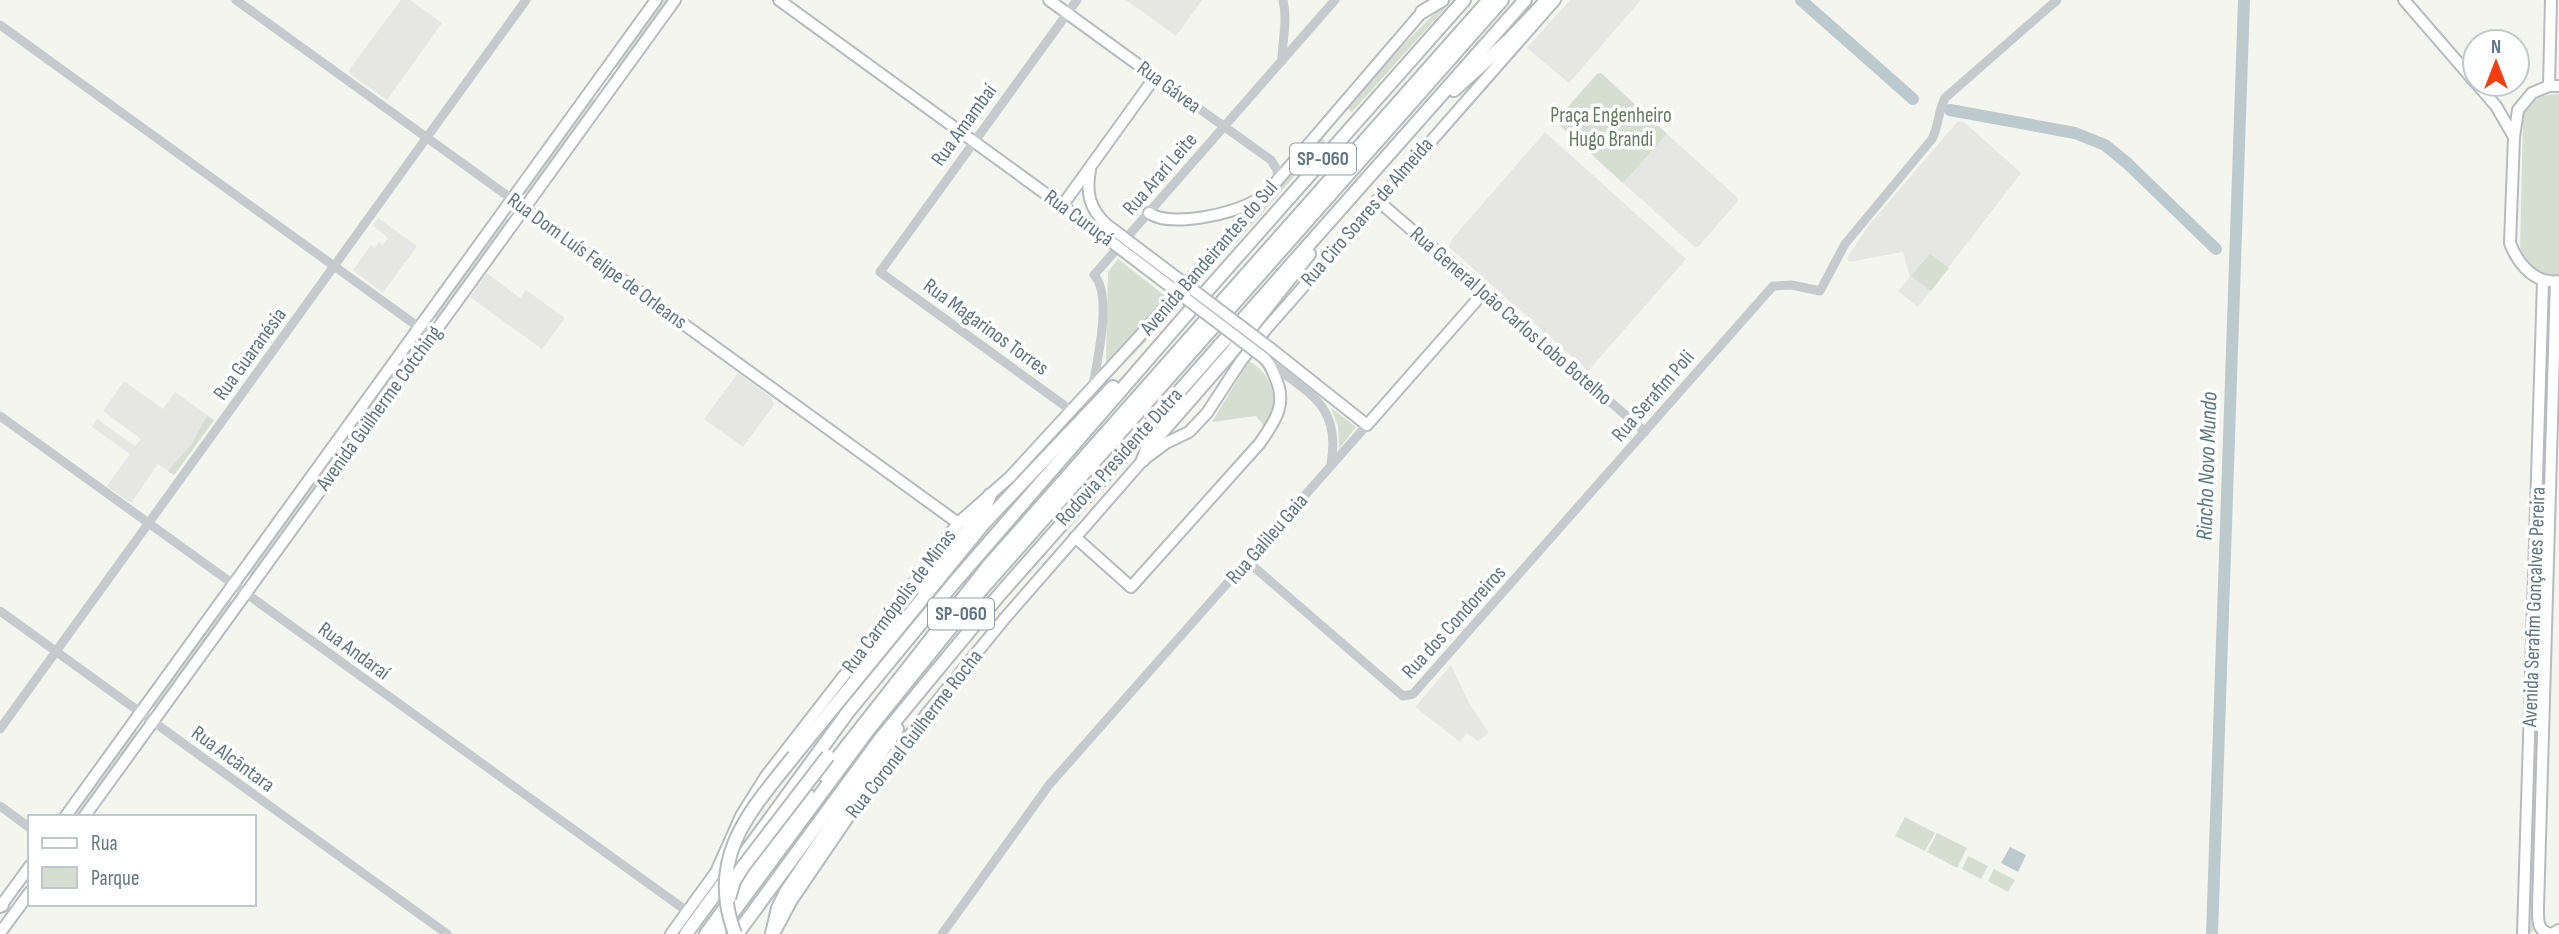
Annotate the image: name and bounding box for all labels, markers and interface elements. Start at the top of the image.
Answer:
north arrow [2461,28,2531,98]
text: N [2491,36,2501,59]
street label: Rua Gávea [1132,56,1206,118]
street label: Rua Amambaí [926,79,1002,171]
park label: Praça Engenheiro Hugo Brandi [1550,103,1672,152]
street label: Rua Arari Leite [1117,128,1203,220]
street label: Rua Ciro Soares de Almeida [1296,133,1438,291]
road number: SP-060 [1290,144,1356,174]
street label: Avenida Bandeirantes do Sul [1134,176,1283,341]
street label: Rua Curuçá [1039,184,1119,252]
street label: Rua Dom Luís Felipe de Orleans [502,187,692,335]
street label: Rua General João Carlos Lobo Botelho [1405,222,1617,410]
street label: Rua Magarinos Torres [918,273,1054,381]
street label: Rua Guaranésia [208,303,292,405]
street label: Avenida Guilherme Cotching [310,321,447,496]
street label: Rua Serafim Poli [1607,345,1699,447]
street label: Rodovia Presidente Dutra [1050,383,1188,531]
water label: Riacho Novo Mundo [2190,391,2224,541]
street label: Avenida Serafim Gonçalves Pereira [2517,487,2551,728]
street label: Rua Galileu Gaia [1221,489,1313,589]
street label: Rua Carmópolis de Minas [837,524,961,678]
street label: Rua dos Condoreiros [1397,560,1511,684]
road number: SP-060 [928,598,994,629]
street label: Rua Andaraí [313,617,395,686]
street label: Rua Coronel Guilherme Rocha [840,645,988,823]
street label: Rua Alcântara [187,720,279,798]
legend [28,815,256,906]
text: Rua [91,831,118,856]
text: Parque [91,866,139,891]

